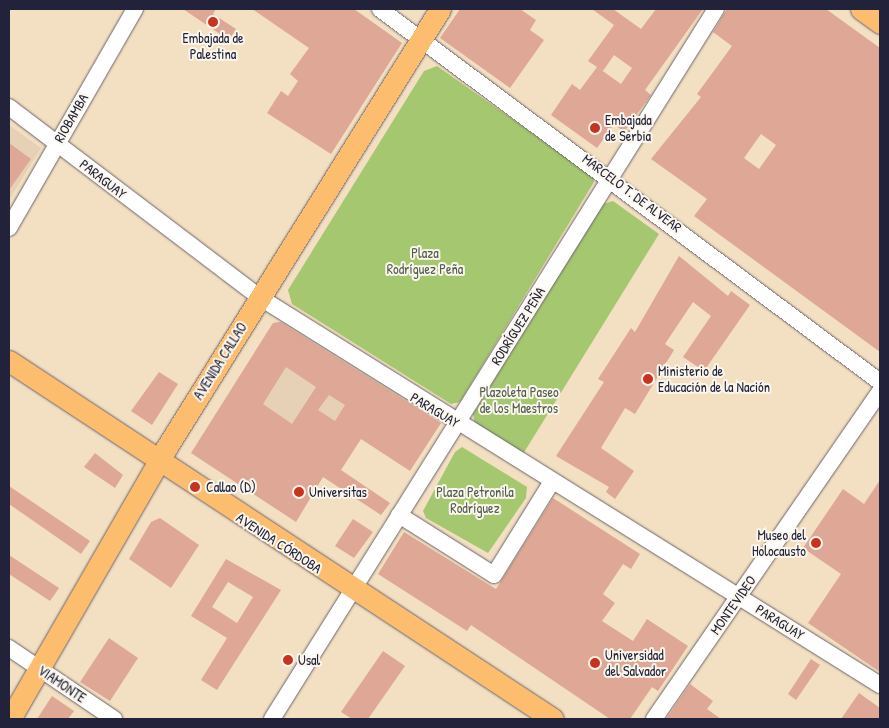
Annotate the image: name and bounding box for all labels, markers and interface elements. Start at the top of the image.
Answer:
marker: Embajada de Palestina [207,16,219,28]
place label: Embajada de Palestina [183,30,243,62]
street label: RIOBAMBA [50,91,92,145]
place label: Embajada de Serbia [605,112,652,144]
marker: Embajada de Serbia [589,122,601,134]
street label: MARCELO T. DE ALVEAR [579,150,685,236]
street label: PARAGUAY [76,156,130,202]
park label: Plaza Rodríguez Peña [387,245,463,278]
street label: RODRÍGUEZ PEÑA [487,284,549,368]
street label: AVENIDA CALLAO [190,319,250,403]
place label: Ministerio de Educación de la Nación [658,363,770,396]
marker: Ministerio de Educación de la Nación [642,373,654,385]
park label: Plazoleta Paseo de los Maestros [479,384,559,417]
street label: PARAGUAY [407,389,463,431]
place label: Callao (D) [206,479,256,495]
marker: Callao (D) [188,480,202,494]
place label: Universitas [309,484,367,500]
park label: Plaza Petronila Rodríguez [436,484,514,516]
marker: Universitas [293,486,305,498]
street label: AVENIDA CÓRDOBA [233,509,325,577]
place label: Museo del Holocausto [752,527,806,560]
marker: Museo del Holocausto [810,537,822,549]
street label: MONTEVIDEO [707,572,759,638]
street label: PARAGUAY [753,601,807,643]
place label: Universidad del Salvador [605,647,666,680]
place label: Usal [298,652,320,668]
marker: Usal [282,654,294,666]
marker: Universidad del Salvador [589,657,601,669]
street label: VIAMONTE [35,662,89,706]

